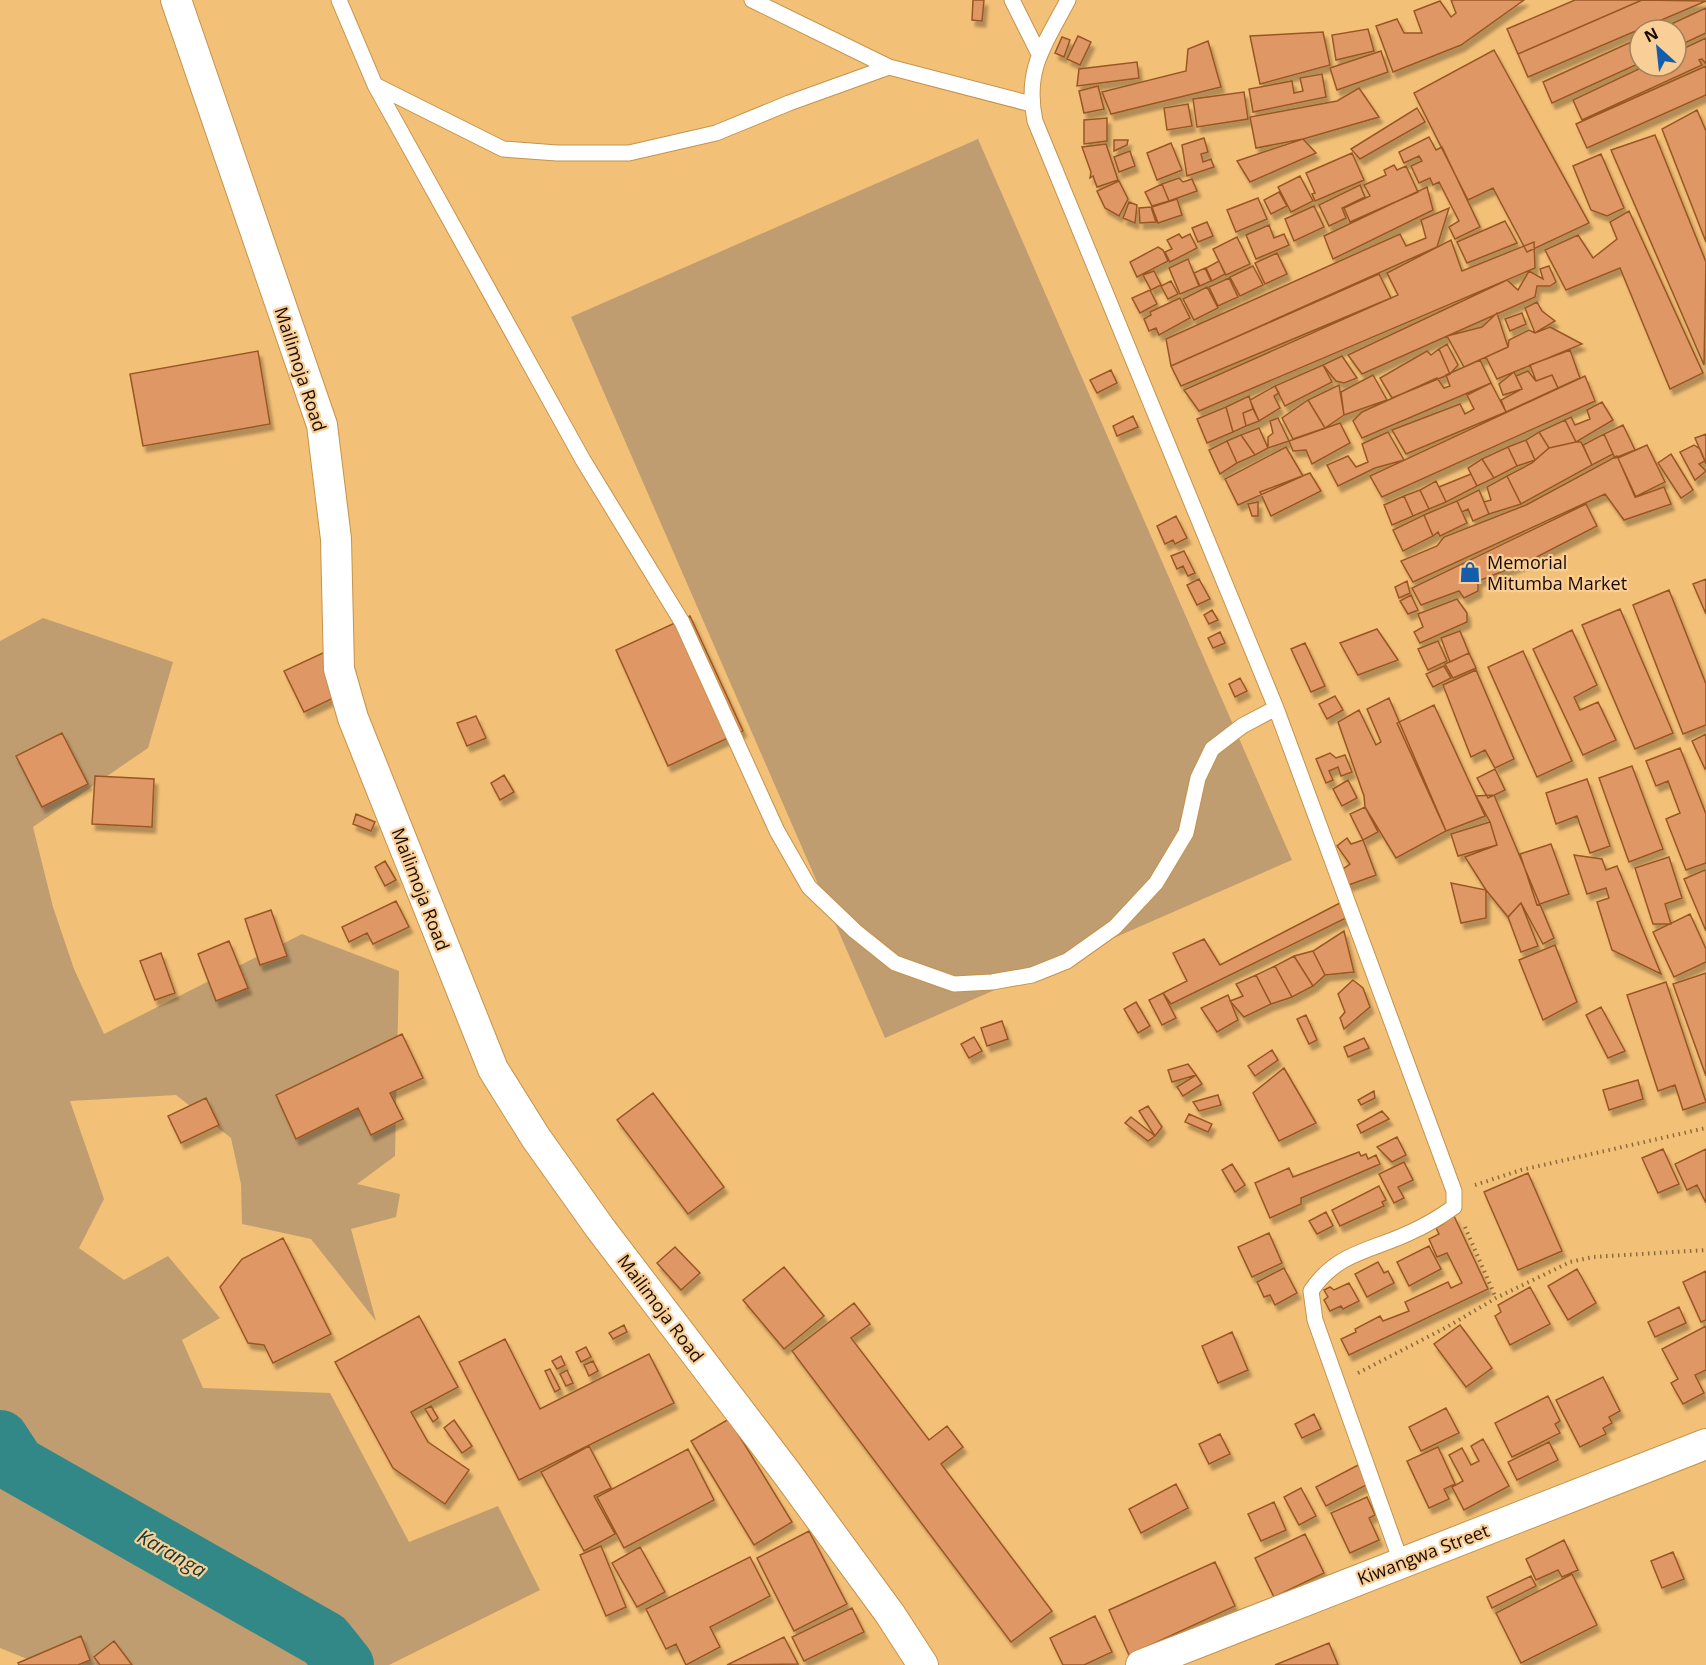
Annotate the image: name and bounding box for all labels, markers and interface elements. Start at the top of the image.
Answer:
north arrow [1628,18,1688,78]
text: N [1640,22,1662,47]
street label: Mailimoja Road [270,304,332,434]
place label: Memorial Mitumba Market [1487,550,1627,595]
shop icon: Memorial Mitumba Market [1458,560,1482,584]
street label: Mailimoja Road [387,824,455,954]
street label: Mailimoja Road [612,1249,710,1367]
street label: Kiwangwa Street [1354,1518,1492,1590]
water label: Karanga [133,1523,211,1583]

